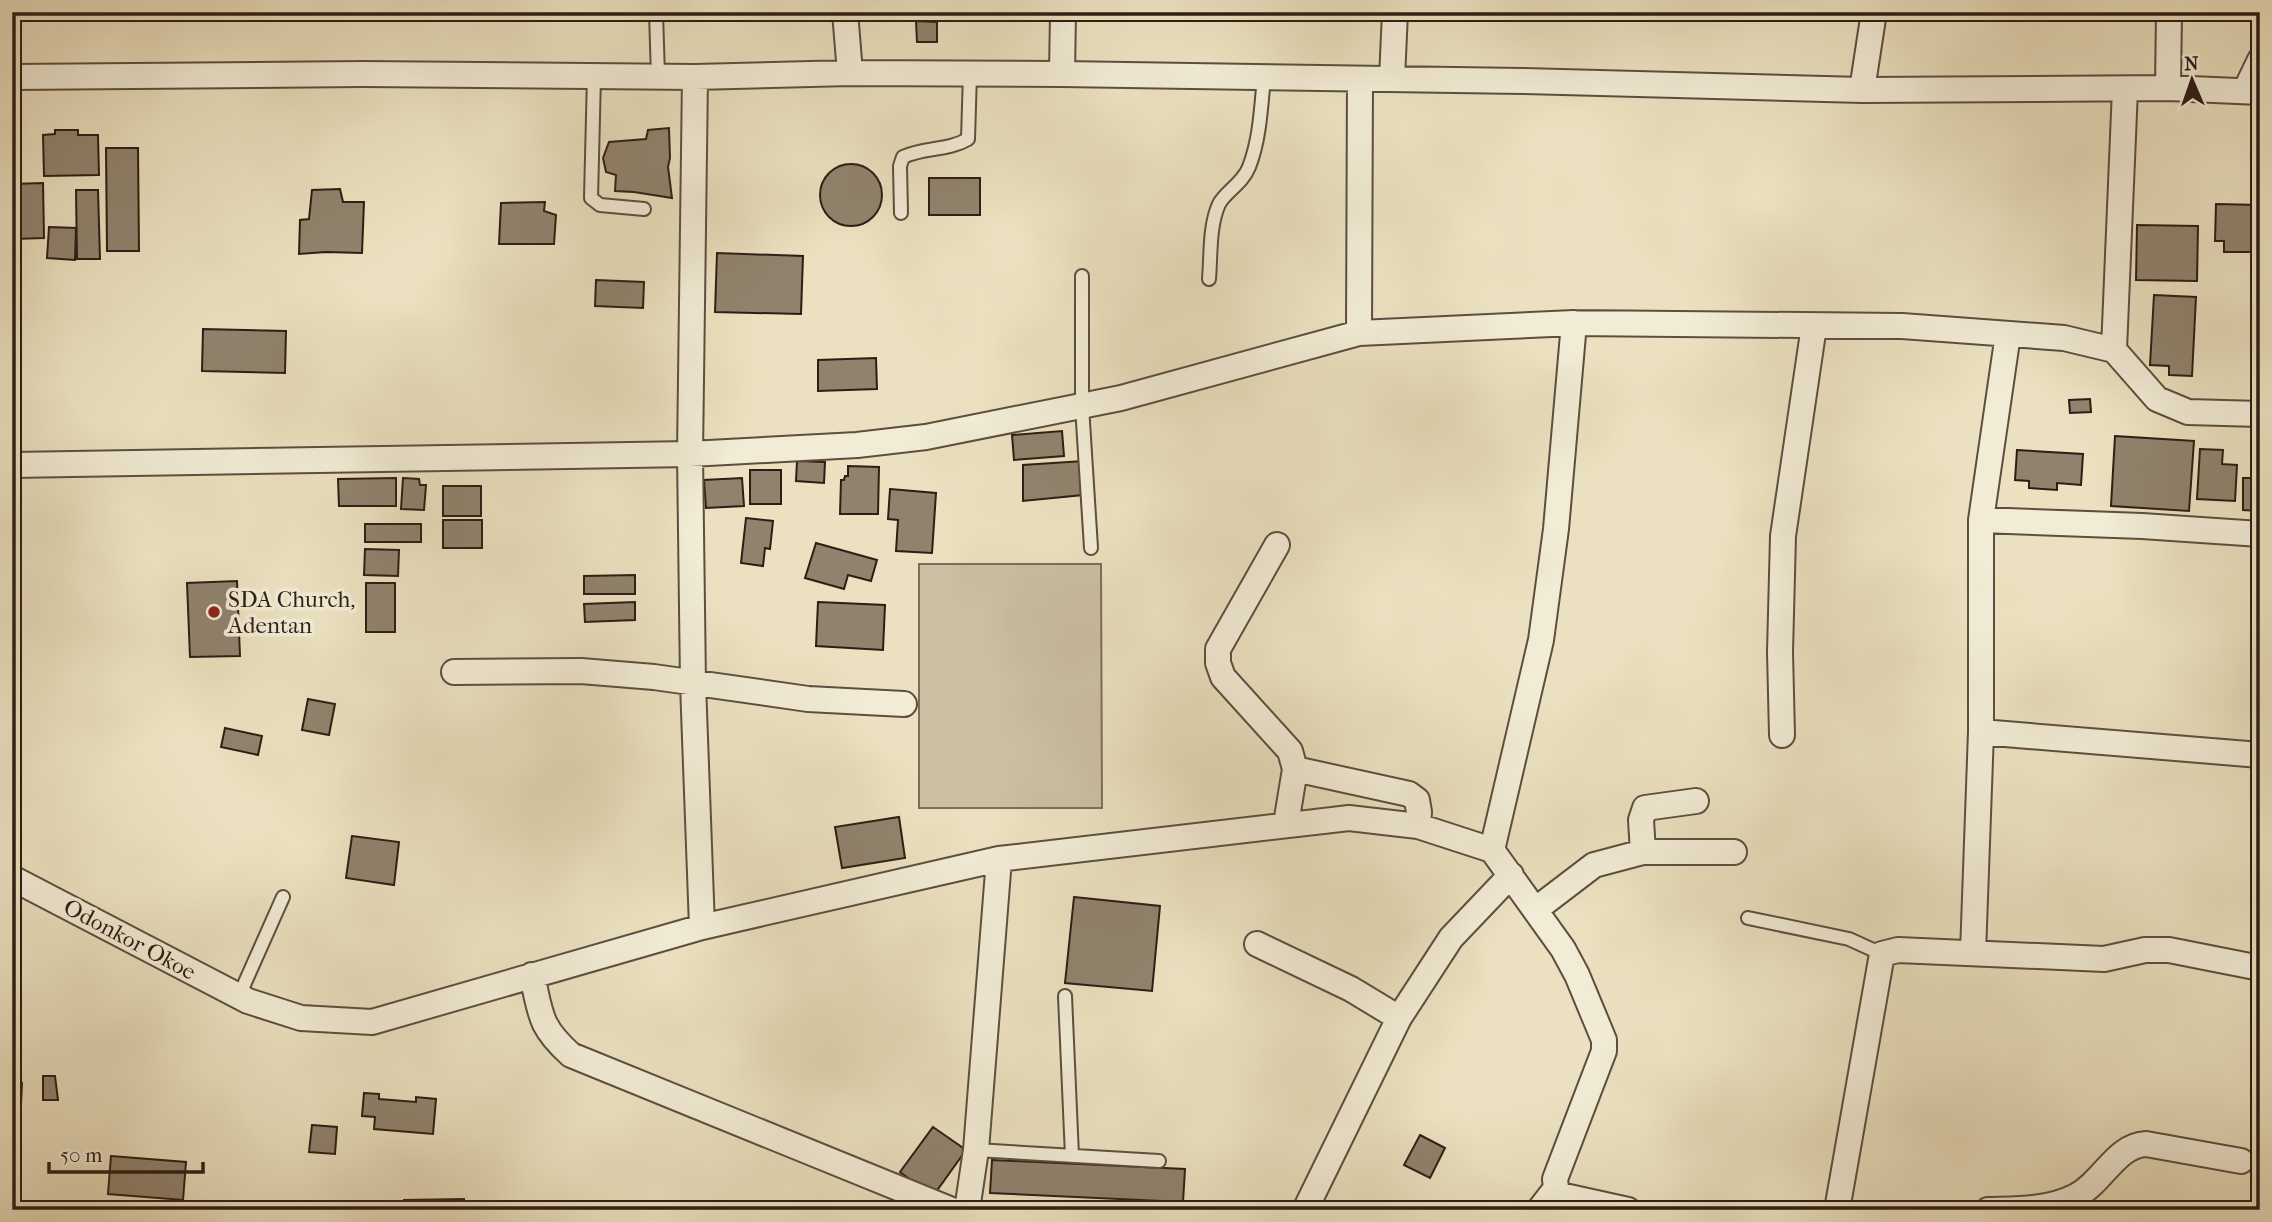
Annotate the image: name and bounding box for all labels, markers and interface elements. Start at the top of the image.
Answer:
north arrow [2156,46,2226,116]
text: N [2184,53,2200,75]
place label: SDA Church, Adentan [227,586,355,639]
marker: SDA Church, Adentan [206,604,222,620]
street label: Odonkor Okoe [59,893,201,986]
scale bar [49,1131,203,1175]
text: 50 m [60,1143,103,1167]

